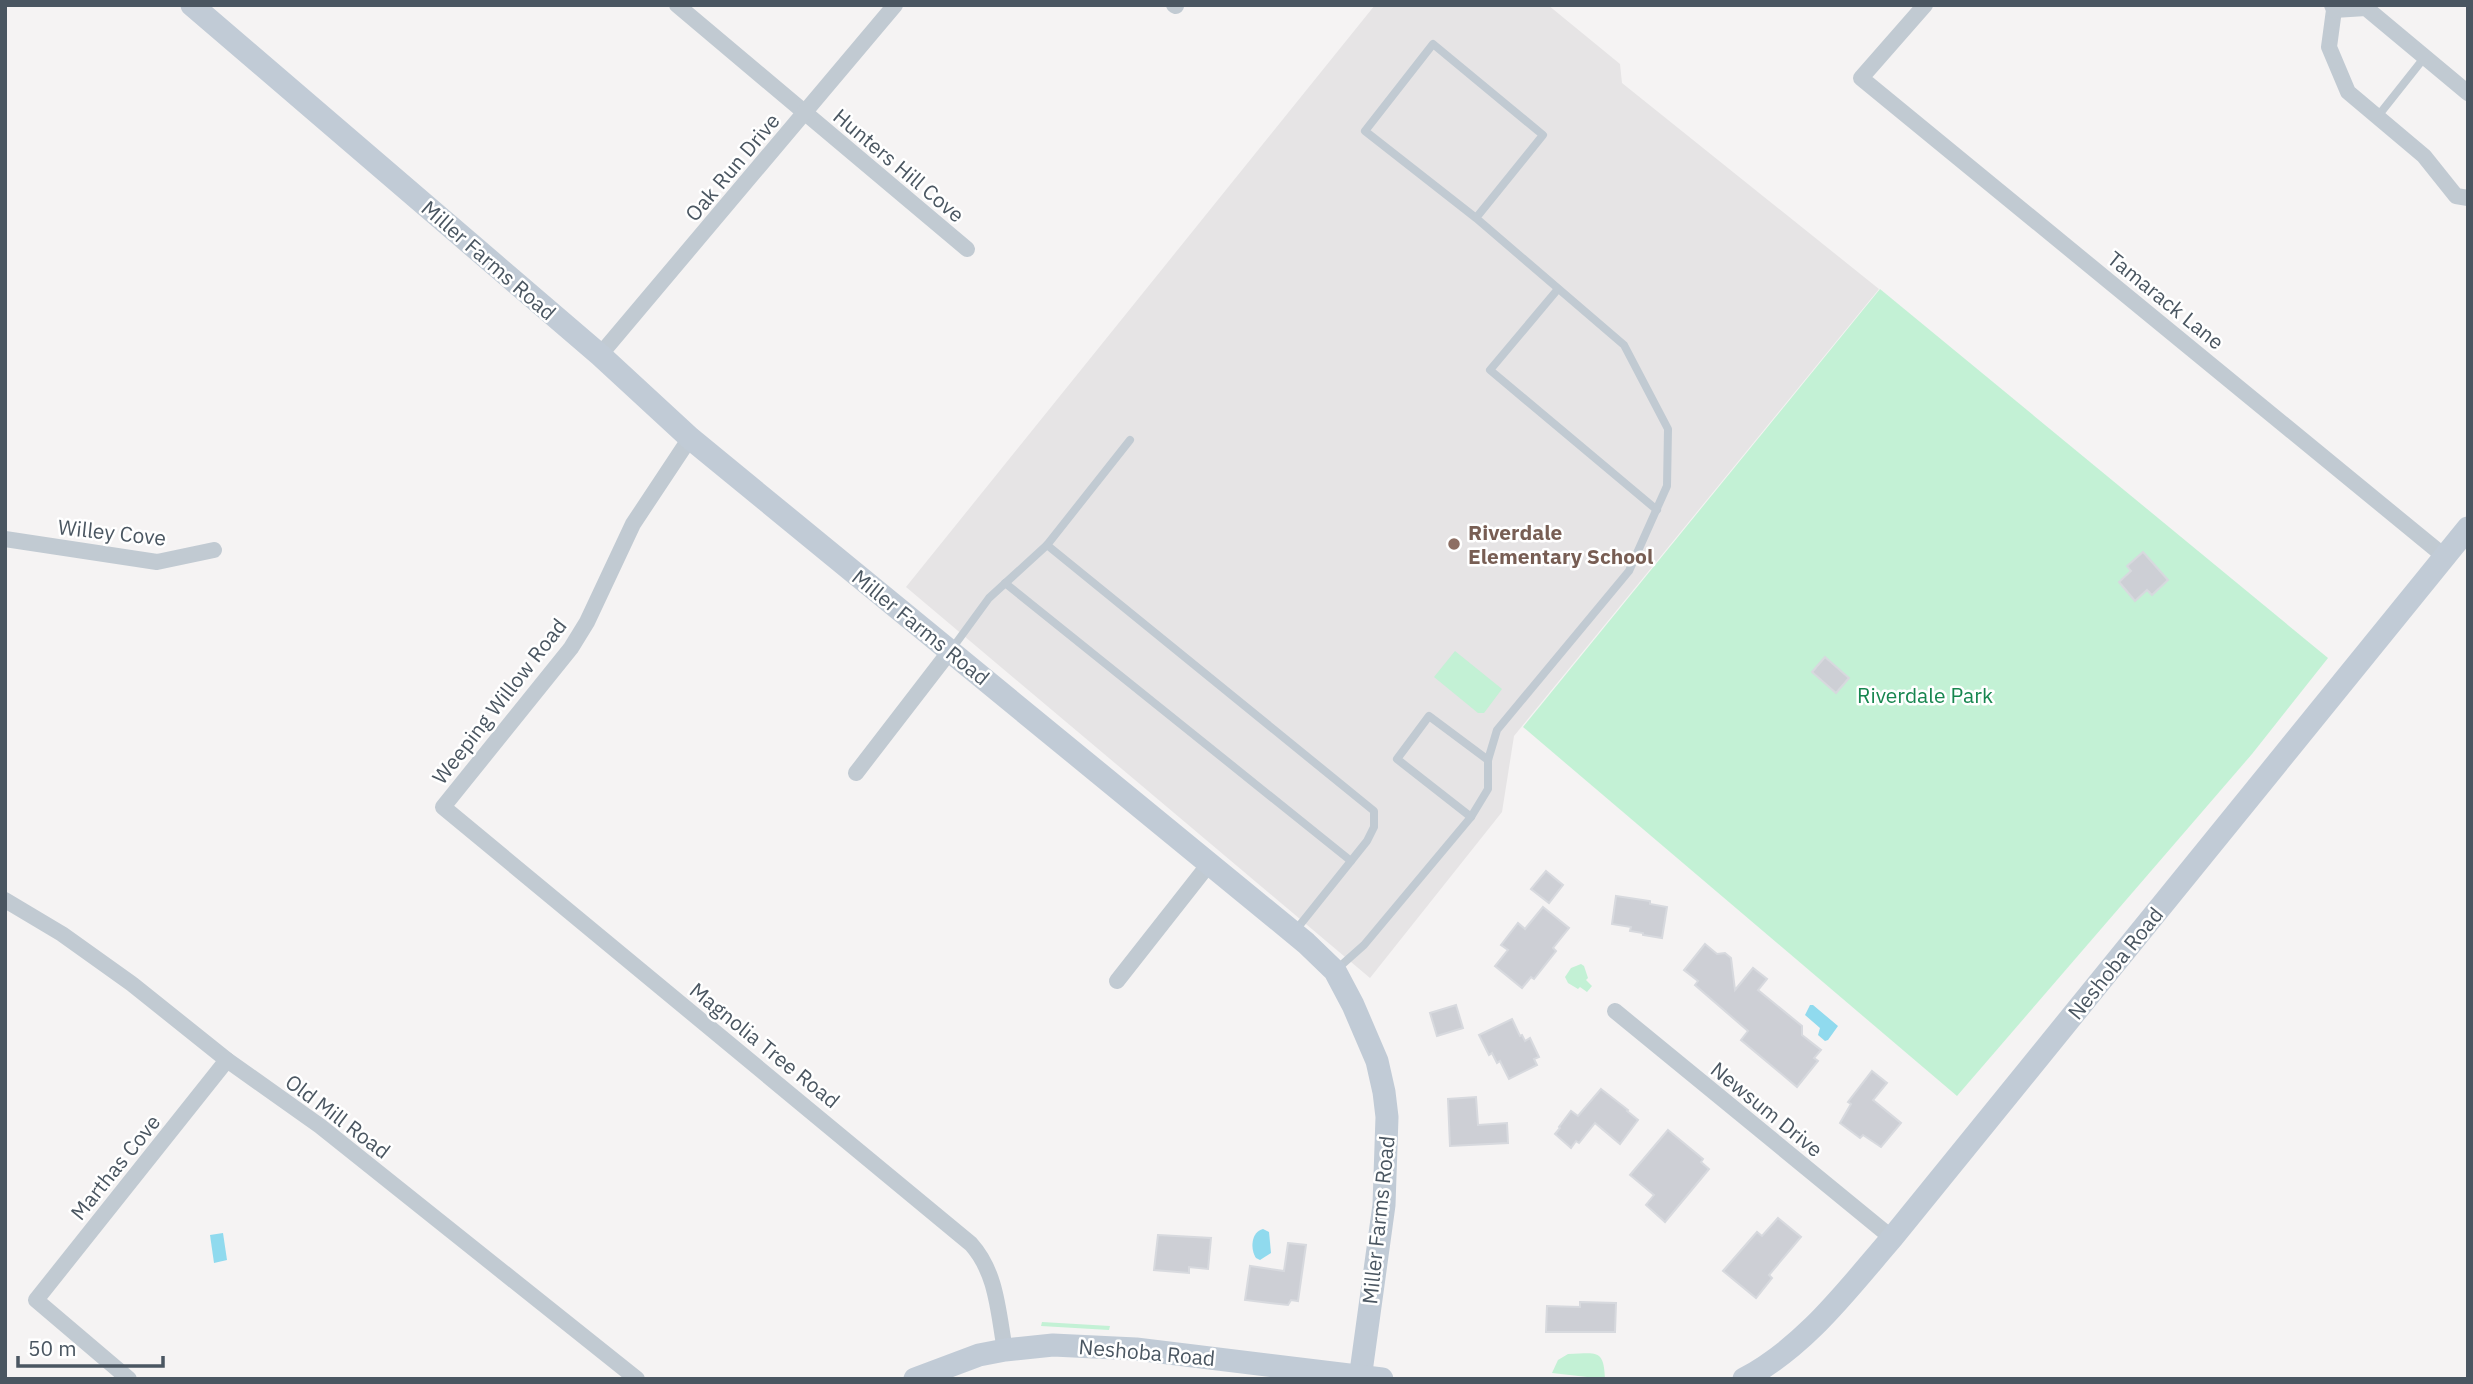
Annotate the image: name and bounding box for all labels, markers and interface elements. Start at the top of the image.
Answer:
street label: Hunters Hill Cove [828,102,970,228]
street label: Oak Run Drive [678,107,786,227]
street label: Miller Farms Road [416,194,562,326]
street label: Tamarack Lane [2102,244,2230,356]
street label: Willey Cove [57,512,167,552]
place label: Riverdale Elementary School [1468,518,1653,570]
marker: Riverdale Elementary School [1446,536,1462,552]
street label: Miller Farms Road [846,563,996,691]
street label: Weeping Willow Road [425,612,573,790]
park label: Riverdale Park [1857,681,1993,709]
street label: Neshoba Road [2061,901,2169,1025]
street label: Magnolia Tree Road [684,976,846,1114]
street label: Newsum Drive [1705,1055,1829,1163]
street label: Old Mill Road [280,1067,396,1165]
street label: Marthas Cove [64,1108,166,1226]
street label: Miller Farms Road [1355,1134,1401,1306]
scale bar [18,1324,163,1368]
street label: Neshoba Road [1078,1332,1216,1372]
text: 50 m [28,1334,77,1362]

